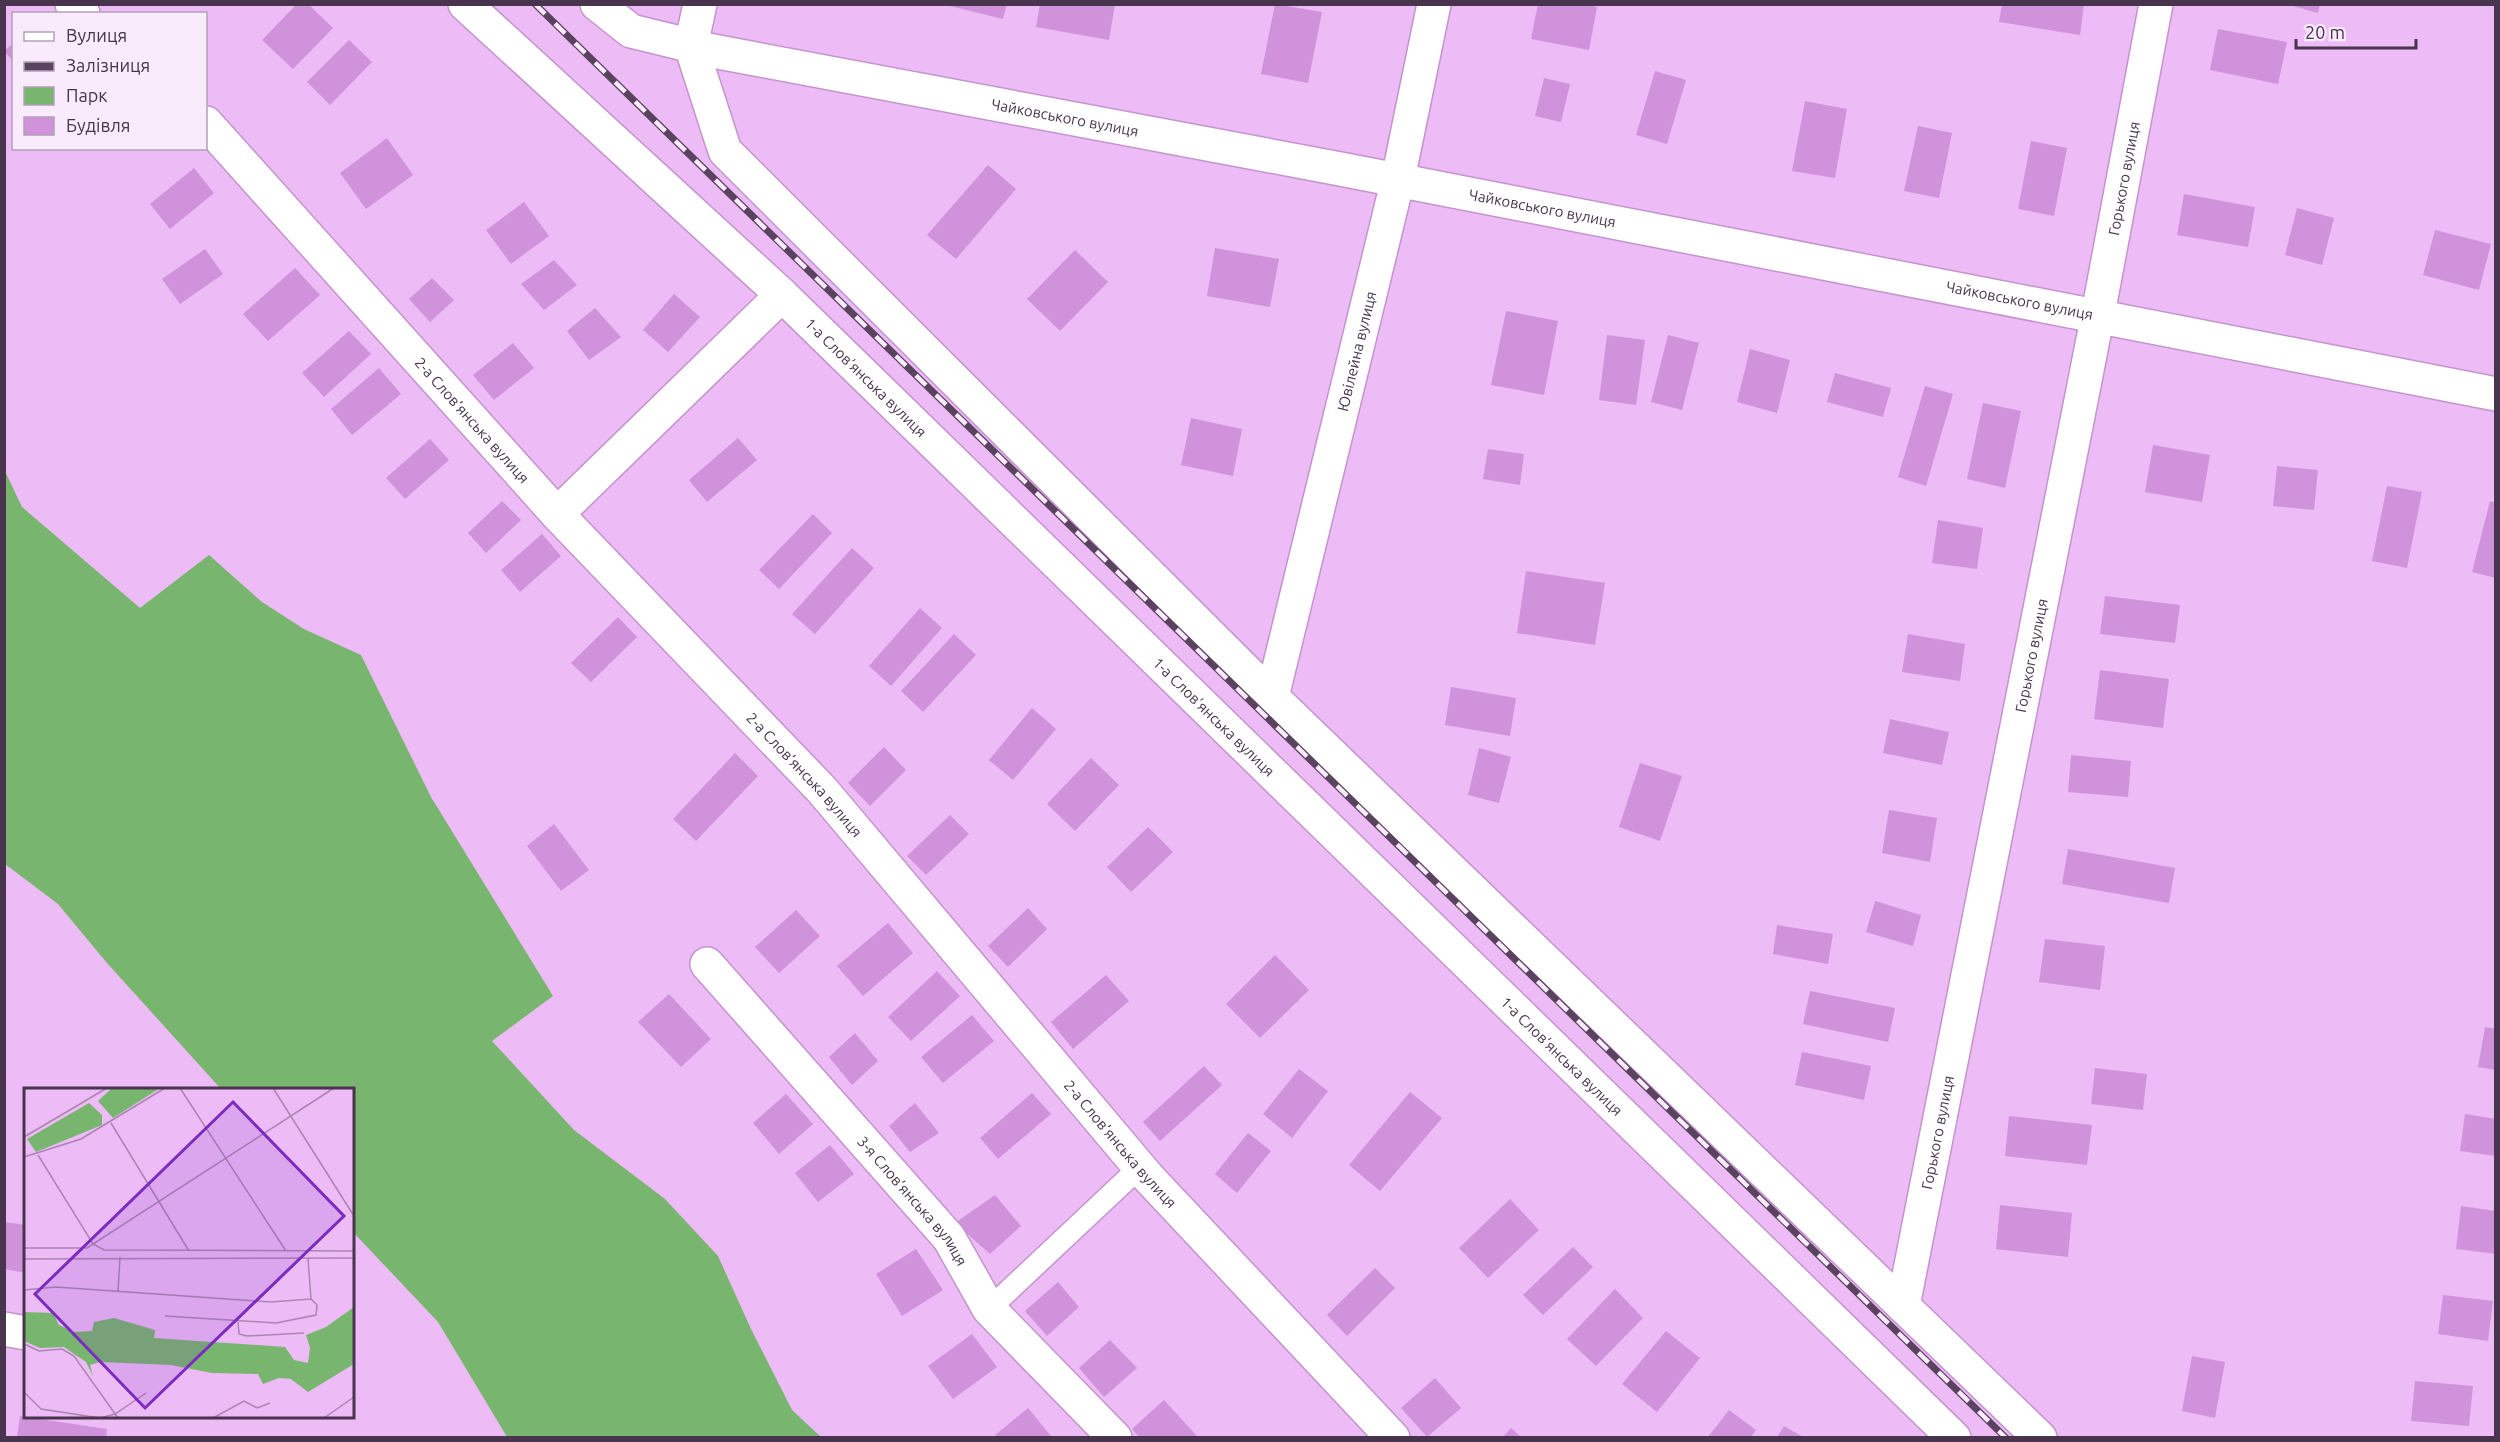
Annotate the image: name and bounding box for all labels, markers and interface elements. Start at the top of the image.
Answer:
legend [12,12,207,150]
scale bar [2296,12,2416,50]
text: 20 m [2305,22,2345,42]
text: Вулиця [66,25,127,45]
text: Залізниця [66,55,150,75]
text: Парк [66,85,107,105]
street label: Чайковського вулиця [990,95,1140,139]
text: Будівля [66,115,131,135]
street label: Горького вулиця [2104,120,2142,237]
street label: Чайковського вулиця [1468,185,1617,230]
street label: Чайковського вулиця [1945,277,2095,322]
street label: Ювілейна вулиця [1333,289,1379,413]
street label: 1-а Слов’янська вулиця [802,314,931,440]
street label: 2-а Слов’янська вулиця [412,354,533,486]
street label: Горького вулиця [2011,597,2050,714]
street label: 1-а Слов’янська вулиця [1150,654,1278,779]
street label: 2-а Слов’янська вулиця [743,709,866,840]
street label: 1-а Слов’янська вулиця [1498,993,1626,1119]
street label: Горького вулиця [1918,1074,1957,1191]
street label: 2-а Слов’янська вулиця [1061,1076,1180,1211]
inset map [24,1088,354,1418]
street label: 3-я Слов’янська вулиця [854,1133,971,1268]

